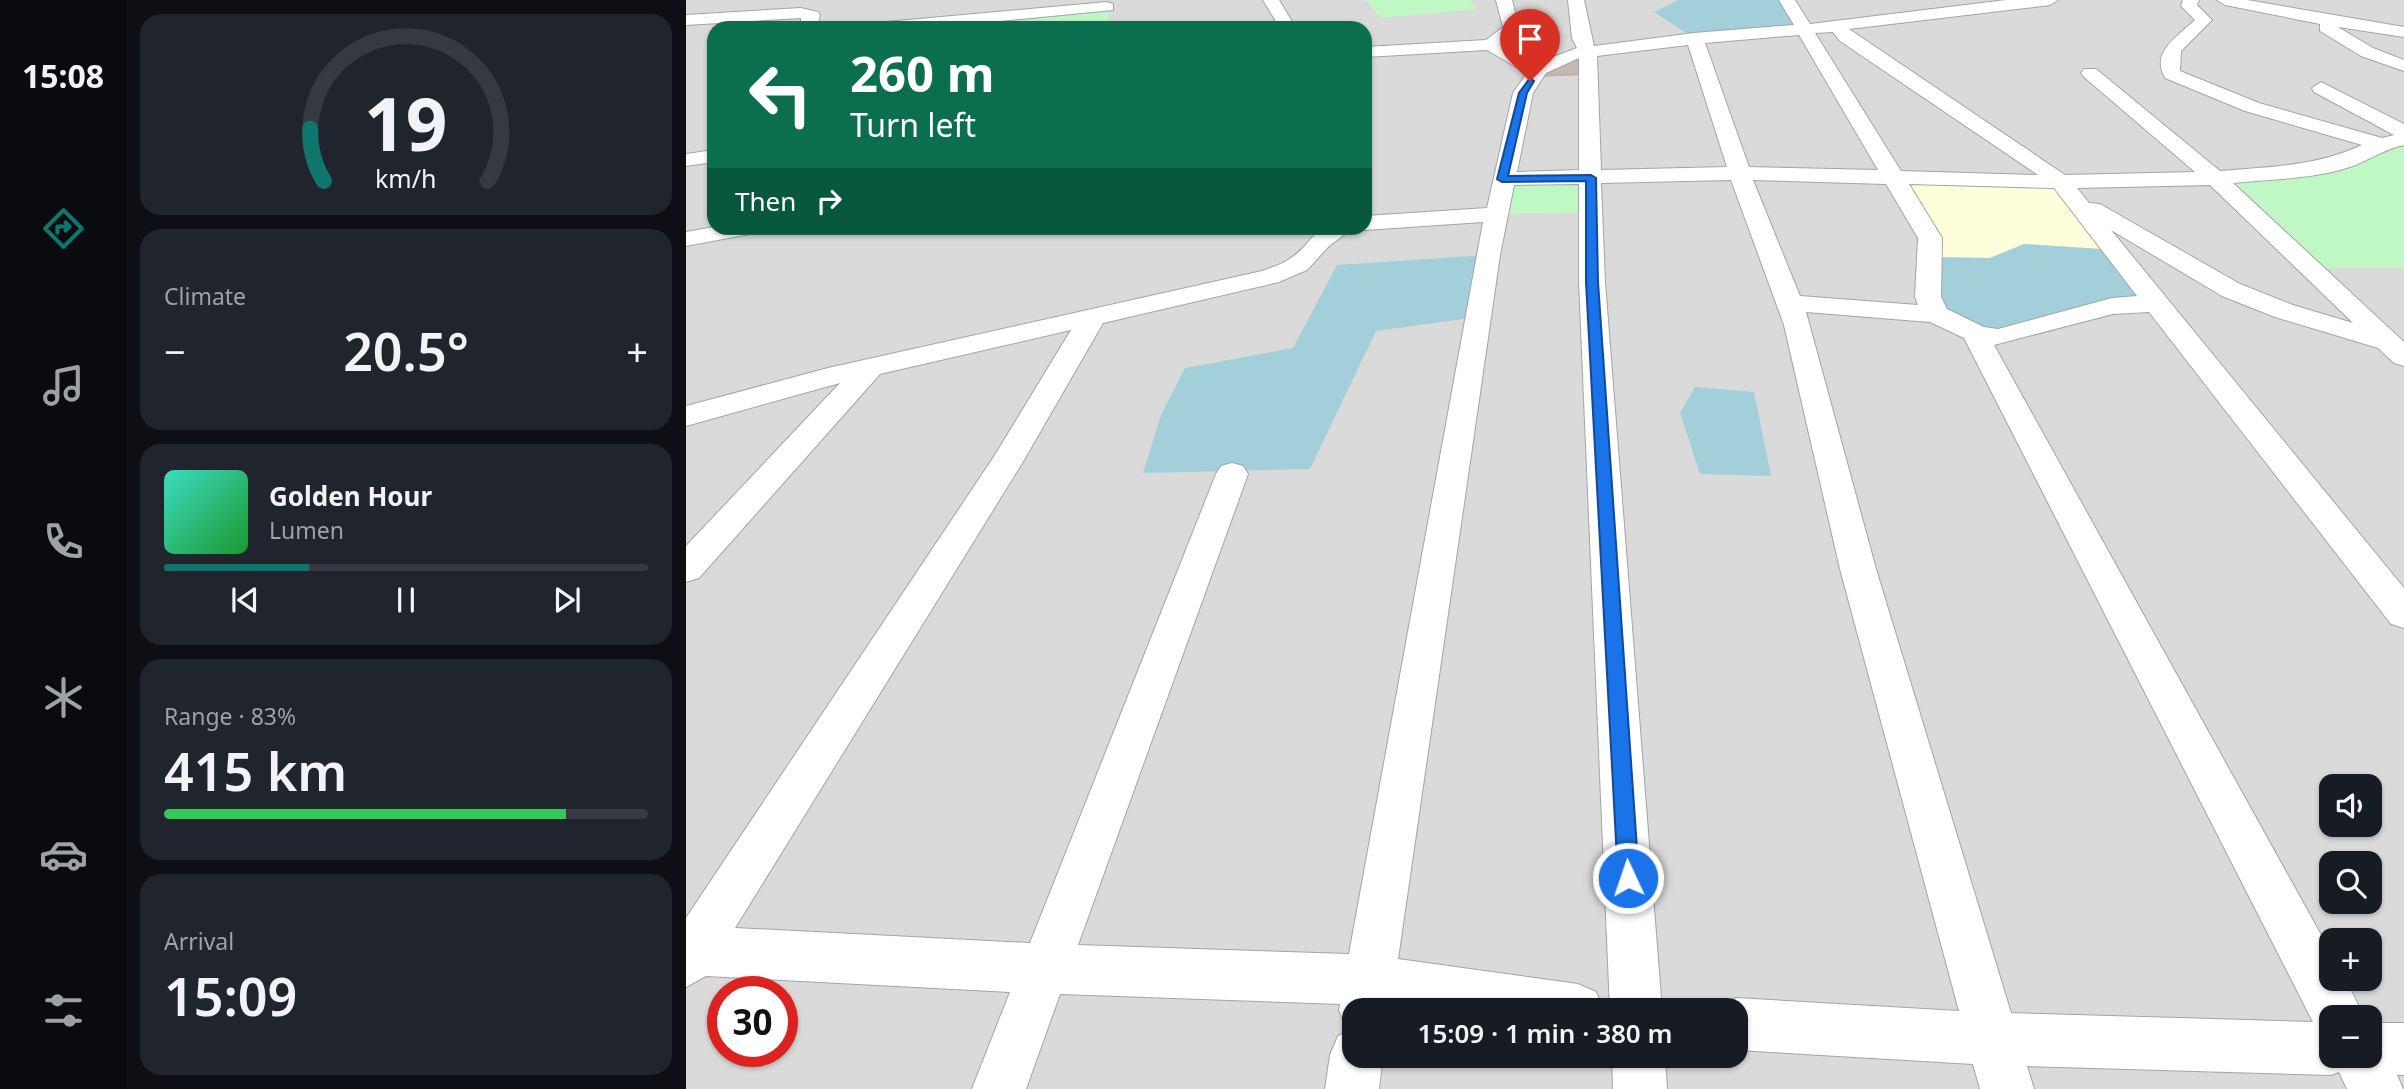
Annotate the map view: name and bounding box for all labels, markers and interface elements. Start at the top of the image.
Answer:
pin [1500,9,1560,81]
icon: arrive [1511,20,1549,58]
text: 260 m [850,40,995,106]
icon: left [735,49,826,140]
text: 15:08 [22,54,104,97]
text: 19 [364,73,448,172]
text: Turn left [850,103,976,146]
text: km/h [375,160,437,194]
icon: right [810,182,848,220]
text: Then [735,183,796,219]
icon: directions [39,204,88,253]
text: Climate [164,280,246,312]
text: 20.5° [343,315,469,386]
text: − [164,325,186,377]
text: + [626,325,648,377]
icon: music [39,361,88,410]
text: Golden Hour [269,478,432,514]
text: Lumen [269,514,344,546]
icon: phone [39,517,88,566]
icon: previous [226,581,264,619]
icon: pause [387,581,425,619]
icon: next [548,581,586,619]
icon: climate [39,673,88,722]
text: Range · 83% [164,700,296,732]
text: 415 km [164,735,347,806]
map controls [2319,774,2382,1068]
button: sound [2319,774,2382,837]
icon: car [39,830,88,879]
position arrow [1591,841,1665,915]
button: search [2319,851,2382,914]
text: Arrival [164,925,234,957]
button: + [2319,928,2382,991]
text: 15:09 [164,960,297,1031]
speed limit sign: 30 [707,976,798,1067]
icon: filters [39,986,88,1035]
button: − [2319,1005,2382,1068]
text: 15:09 · 1 min · 380 m [1418,1015,1672,1051]

